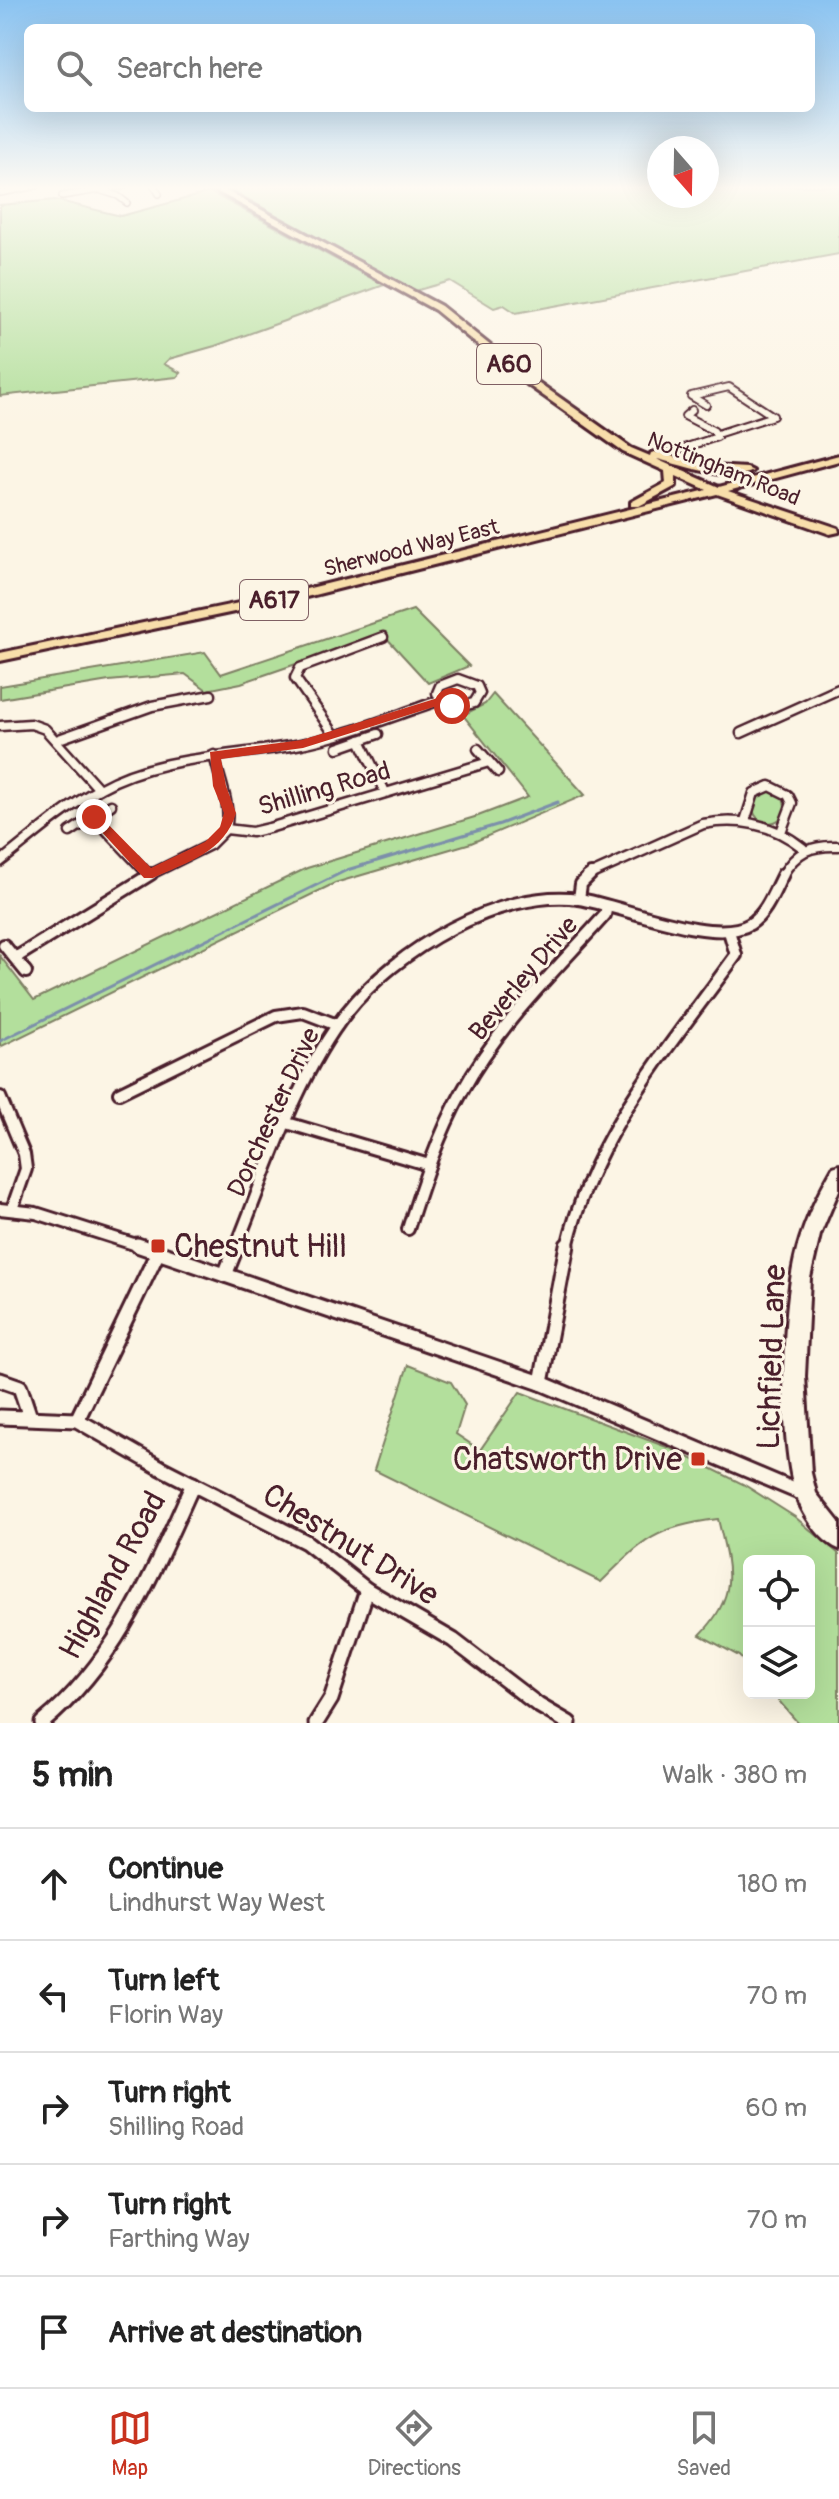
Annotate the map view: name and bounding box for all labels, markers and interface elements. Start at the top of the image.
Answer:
search box [24,24,815,112]
icon: search [52,46,96,90]
text: Search here [116,50,263,87]
north arrow [647,136,719,208]
road number: A60 [477,344,541,384]
street label: Nottingham Road [643,426,804,512]
street label: Sherwood Way East [321,513,502,583]
road number: A617 [240,580,308,620]
route start [434,688,470,724]
street label: Shilling Road [254,755,394,823]
route end [76,799,112,835]
street label: Beverley Drive [462,910,585,1047]
street label: Dorchester Drive [221,1023,327,1202]
place label: Chestnut Hill [174,1227,347,1267]
marker: Chestnut Hill [149,1237,167,1255]
street label: Lichfield Lane [749,1263,795,1450]
place label: Chatsworth Drive [453,1440,682,1480]
marker: Chatsworth Drive [689,1450,707,1468]
street label: Chestnut Drive [255,1475,446,1615]
street label: Highland Road [50,1484,175,1666]
map controls [743,1555,815,1699]
button: locate [743,1555,815,1627]
button: layers [743,1627,815,1699]
text: 5 min [32,1754,113,1797]
text: Walk · 380 m [662,1759,807,1791]
text: Continue [108,1850,223,1887]
icon: ahead [32,1862,76,1906]
text: 180 m [737,1868,807,1900]
text: Lindhurst Way West [108,1887,325,1919]
text: Turn left [108,1962,219,1999]
icon: left [32,1974,76,2018]
text: 70 m [747,1980,807,2012]
text: Florin Way [108,1999,223,2031]
text: Turn right [108,2074,231,2111]
icon: right [32,2086,76,2130]
text: 60 m [745,2092,807,2124]
text: Shilling Road [108,2111,244,2143]
text: Turn right [108,2186,231,2223]
icon: right [32,2198,76,2242]
text: 70 m [747,2204,807,2236]
text: Farthing Way [108,2223,250,2255]
icon: arrive [32,2310,76,2354]
text: Arrive at destination [108,2314,362,2351]
tab: Map [108,2406,152,2482]
tab: Directions [368,2406,461,2482]
tab: Saved [677,2406,731,2482]

